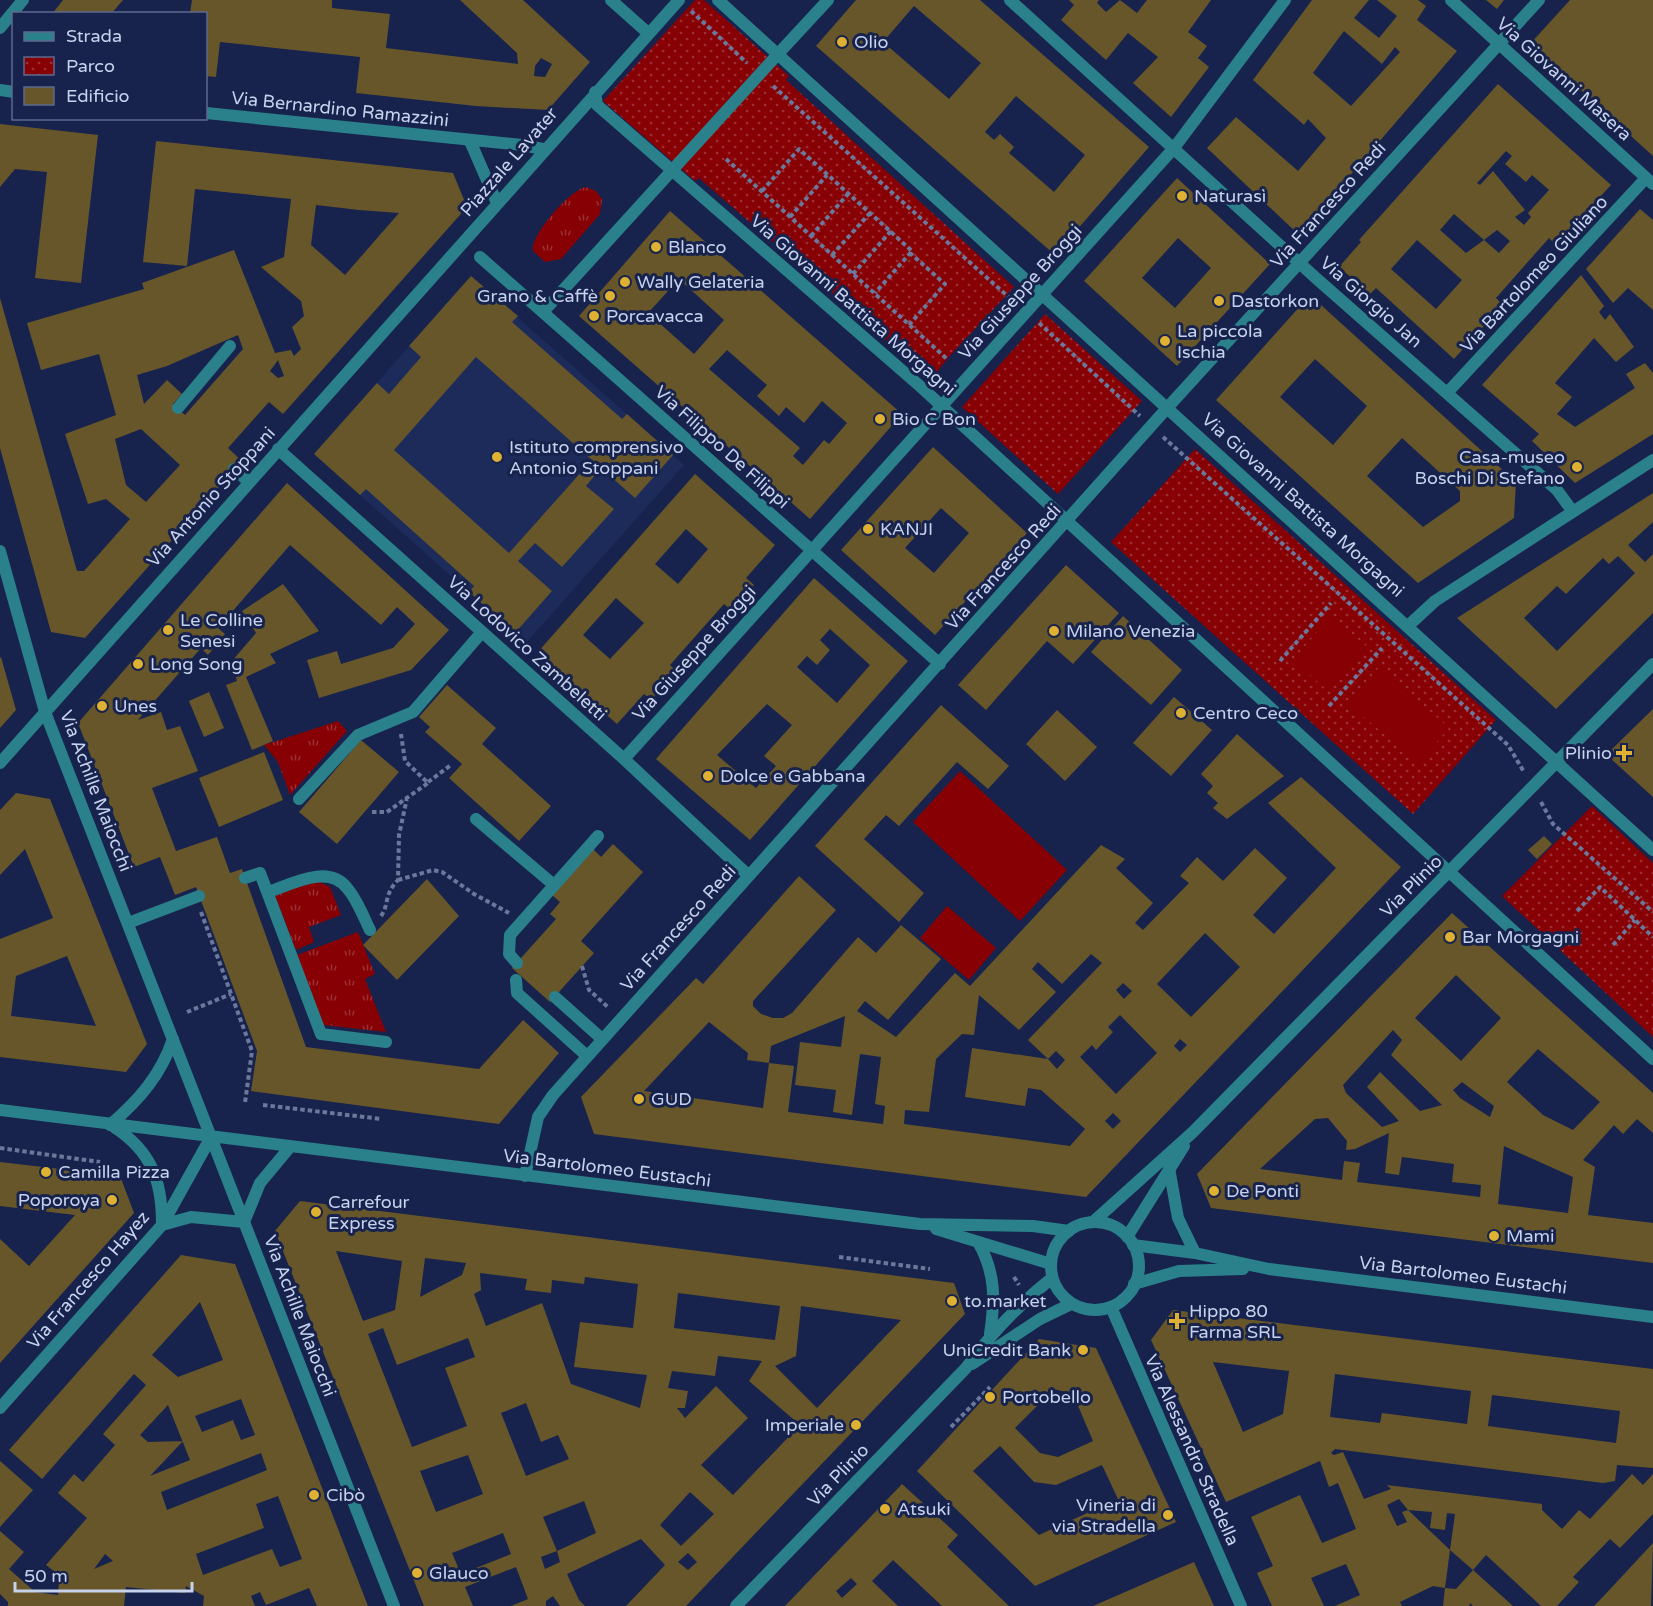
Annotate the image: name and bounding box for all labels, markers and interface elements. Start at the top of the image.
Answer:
legend [12,12,207,120]
street label: Via Giovanni Masera [1492,12,1636,146]
text: Strada [66,25,122,47]
place label: Olio [854,31,888,53]
marker: Olio [835,35,849,49]
text: Parco [66,55,115,77]
text: Edificio [66,85,130,107]
street label: Via Bernardino Ramazzini [230,87,450,131]
street label: Piazzale Lavater [456,103,562,221]
street label: Via Francesco Redi [1266,137,1390,273]
place label: Naturasì [1194,185,1266,207]
marker: Naturasì [1175,189,1189,203]
street label: Via Bartolomeo Giuliano [1456,191,1613,357]
street label: Via Giovanni Battista Morgagni [746,210,960,400]
street label: Via Giuseppe Broggi [954,220,1086,364]
place label: Blanco [668,236,726,258]
marker: Blanco [649,240,663,254]
street label: Via Giorgio Jan [1315,252,1427,352]
place label: Wally Gelateria [637,271,765,293]
marker: Wally Gelateria [618,275,632,289]
place label: Grano & Caffè [477,285,598,307]
marker: Grano & Caffè [603,289,617,303]
place label: Dastorkon [1231,290,1319,312]
marker: Dastorkon [1212,294,1226,308]
place label: Porcavacca [606,305,704,327]
marker: Porcavacca [587,309,601,323]
place label: La piccola Ischia [1177,320,1263,363]
marker: La piccola Ischia [1158,334,1172,348]
street label: Via Filippo De Filippi [650,381,794,513]
place label: Bio C Bon [892,408,976,430]
street label: Via Giovanni Battista Morgagni [1197,408,1409,602]
marker: Bio C Bon [873,412,887,426]
street label: Via Antonio Stoppani [142,422,280,572]
place label: Istituto comprensivo Antonio Stoppani [509,436,684,479]
place label: Casa-museo Boschi Di Stefano [1415,446,1565,489]
marker: Istituto comprensivo Antonio Stoppani [490,450,504,464]
marker: Casa-museo Boschi Di Stefano [1570,460,1584,474]
street label: Via Francesco Redi [941,499,1065,635]
place label: KANJI [880,518,933,540]
marker: KANJI [861,522,875,536]
street label: Via Lodovico Zambeletti [443,571,611,725]
street label: Via Giuseppe Broggi [628,581,760,725]
place label: Le Colline Senesi [180,609,263,652]
place label: Milano Venezia [1066,620,1195,642]
marker: Le Colline Senesi [161,623,175,637]
marker: Milano Venezia [1047,624,1061,638]
place label: Long Song [150,653,243,675]
marker: Long Song [131,657,145,671]
place label: Unes [114,695,157,717]
marker: Unes [95,699,109,713]
place label: Centro Ceco [1193,702,1298,724]
marker: Centro Ceco [1174,706,1188,720]
street label: Via Achille Maiocchi [55,707,137,875]
place label: Plinio [1565,742,1612,764]
marker: Plinio [1617,746,1631,760]
place label: Dolce e Gabbana [720,765,866,787]
marker: Dolce e Gabbana [701,769,715,783]
street label: Via Plinio [1375,850,1447,922]
street label: Via Francesco Redi [616,860,740,996]
place label: Bar Morgagni [1462,926,1579,948]
marker: Bar Morgagni [1443,930,1457,944]
place label: GUD [651,1088,692,1110]
marker: GUD [632,1092,646,1106]
street label: Via Bartolomeo Eustachi [502,1144,712,1192]
place label: Camilla Pizza [58,1161,170,1183]
marker: Camilla Pizza [39,1165,53,1179]
place label: De Ponti [1226,1180,1299,1202]
marker: De Ponti [1207,1184,1221,1198]
place label: Poporoya [18,1189,100,1211]
place label: Carrefour Express [328,1191,410,1234]
marker: Poporoya [105,1193,119,1207]
marker: Carrefour Express [309,1205,323,1219]
street label: Via Francesco Hayez [22,1206,154,1354]
place label: Mami [1506,1225,1555,1247]
marker: Mami [1487,1229,1501,1243]
street label: Via Achille Maiocchi [259,1232,341,1400]
street label: Via Bartolomeo Eustachi [1358,1251,1568,1299]
place label: to.market [964,1290,1047,1312]
marker: to.market [945,1294,959,1308]
place label: Hippo 80 Farma SRL [1189,1300,1282,1343]
marker: Hippo 80 Farma SRL [1170,1314,1184,1328]
place label: UniCredit Bank [942,1339,1071,1361]
marker: UniCredit Bank [1076,1343,1090,1357]
street label: Via Alessandro Stradella [1140,1351,1244,1549]
place label: Portobello [1002,1386,1091,1408]
marker: Portobello [983,1390,997,1404]
place label: Imperiale [765,1414,844,1436]
marker: Imperiale [849,1418,863,1432]
street label: Via Plinio [803,1439,873,1511]
place label: Cibò [326,1484,365,1506]
marker: Cibò [307,1488,321,1502]
place label: Vineria di via Stradella [1052,1494,1156,1537]
place label: Atsuki [897,1498,951,1520]
marker: Atsuki [878,1502,892,1516]
marker: Vineria di via Stradella [1161,1508,1175,1522]
scale bar [15,1555,192,1593]
place label: Glauco [429,1562,489,1584]
text: 50 m [24,1565,68,1587]
marker: Glauco [410,1566,424,1580]

